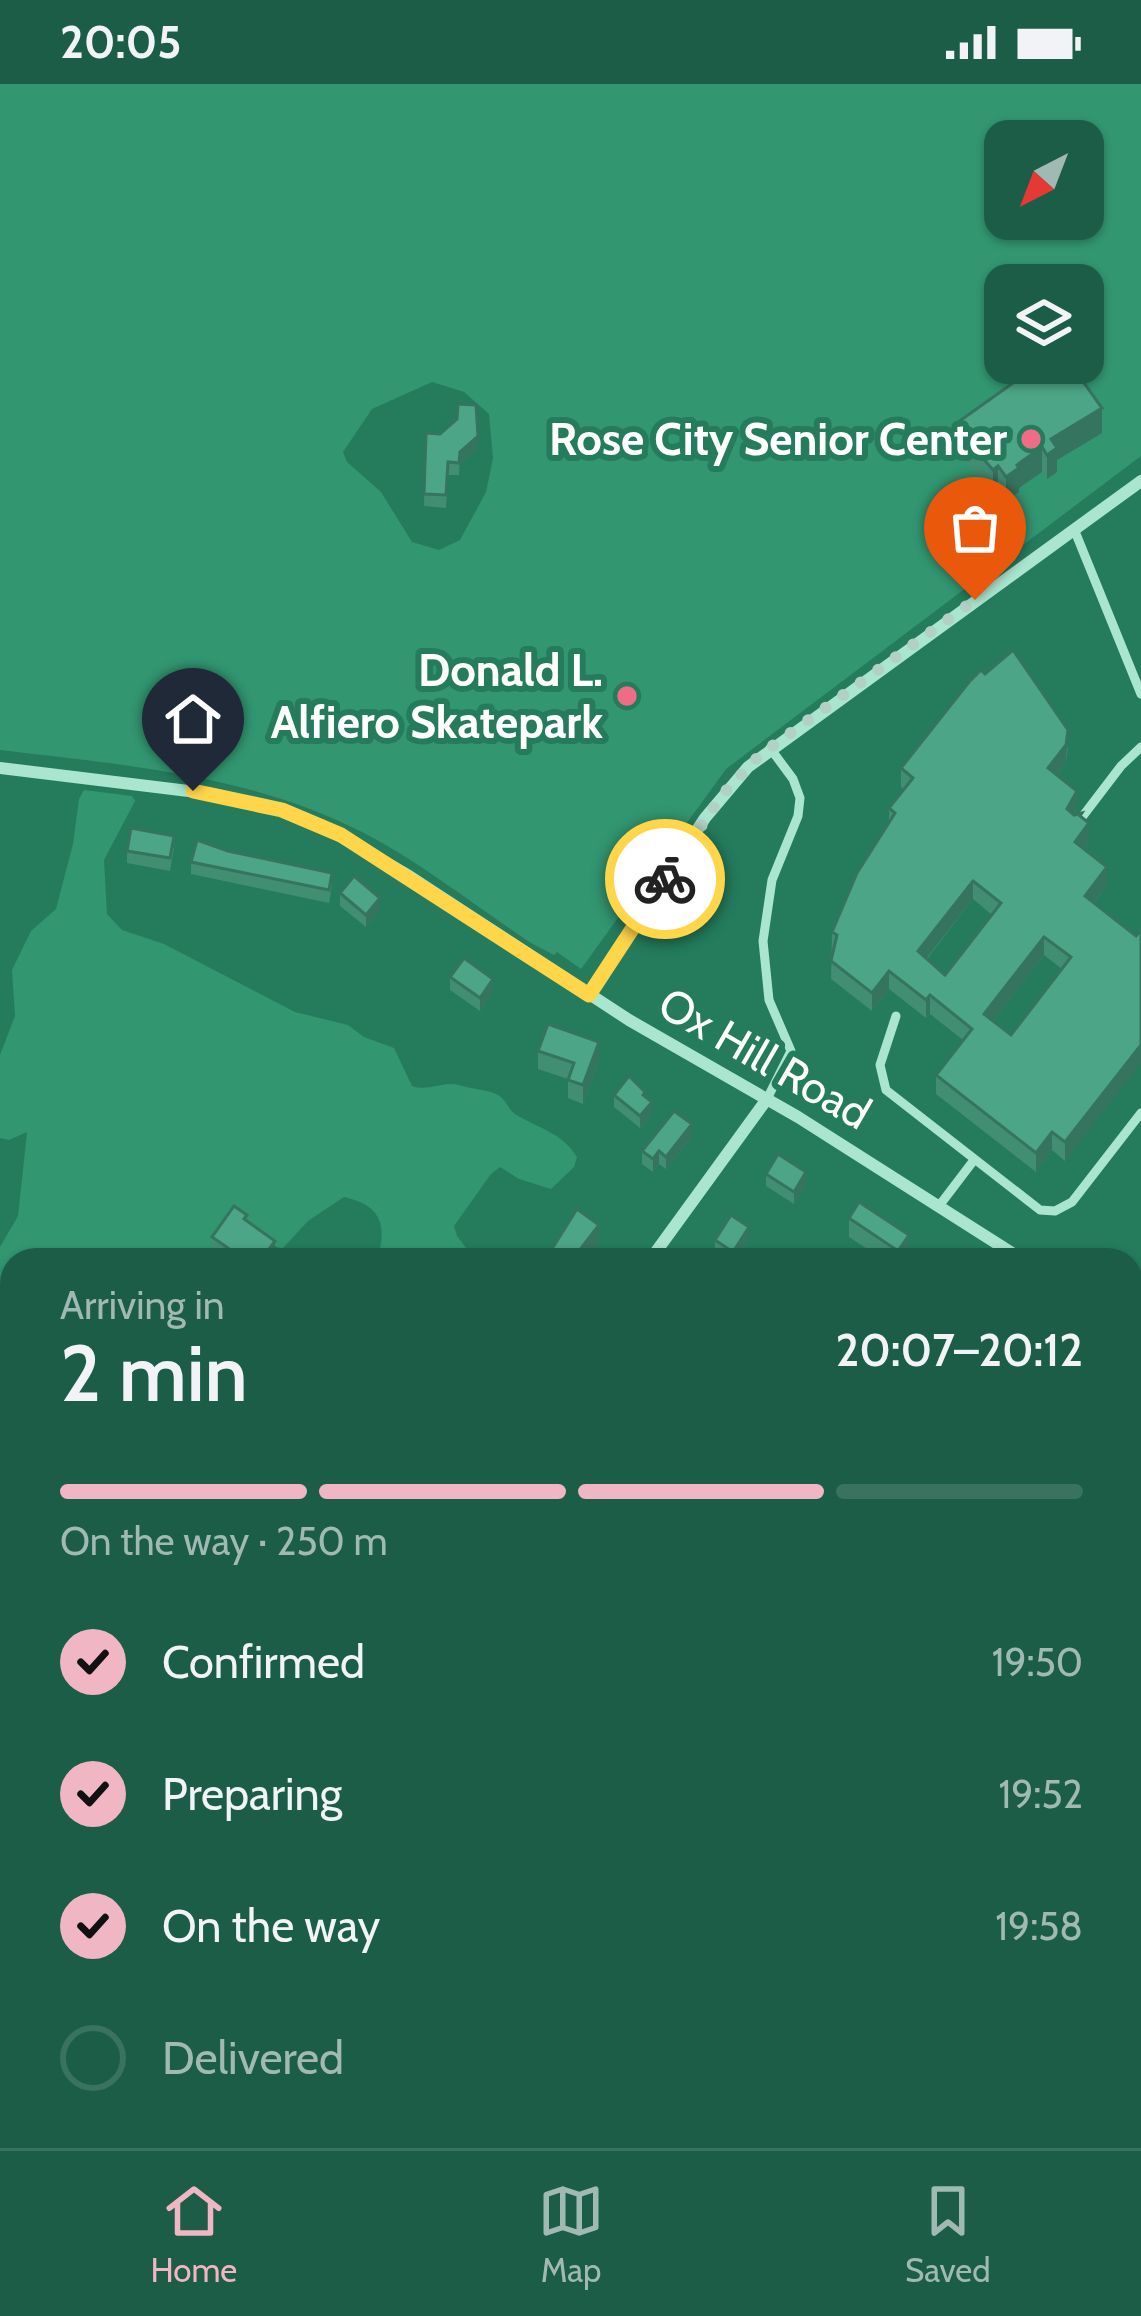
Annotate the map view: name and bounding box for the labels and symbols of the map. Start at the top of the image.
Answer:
north arrow [984,120,1104,240]
place label: Rose City Senior Center [549,412,1007,466]
marker: Rose City Senior Center [1018,426,1044,452]
pin [924,477,1026,600]
place label: Donald L. Alfiero Skatepark [271,643,603,749]
pin [142,668,244,791]
marker: Donald L. Alfiero Skatepark [614,683,640,709]
courier [605,819,725,939]
street label: Ox Hill Road [650,976,880,1140]

